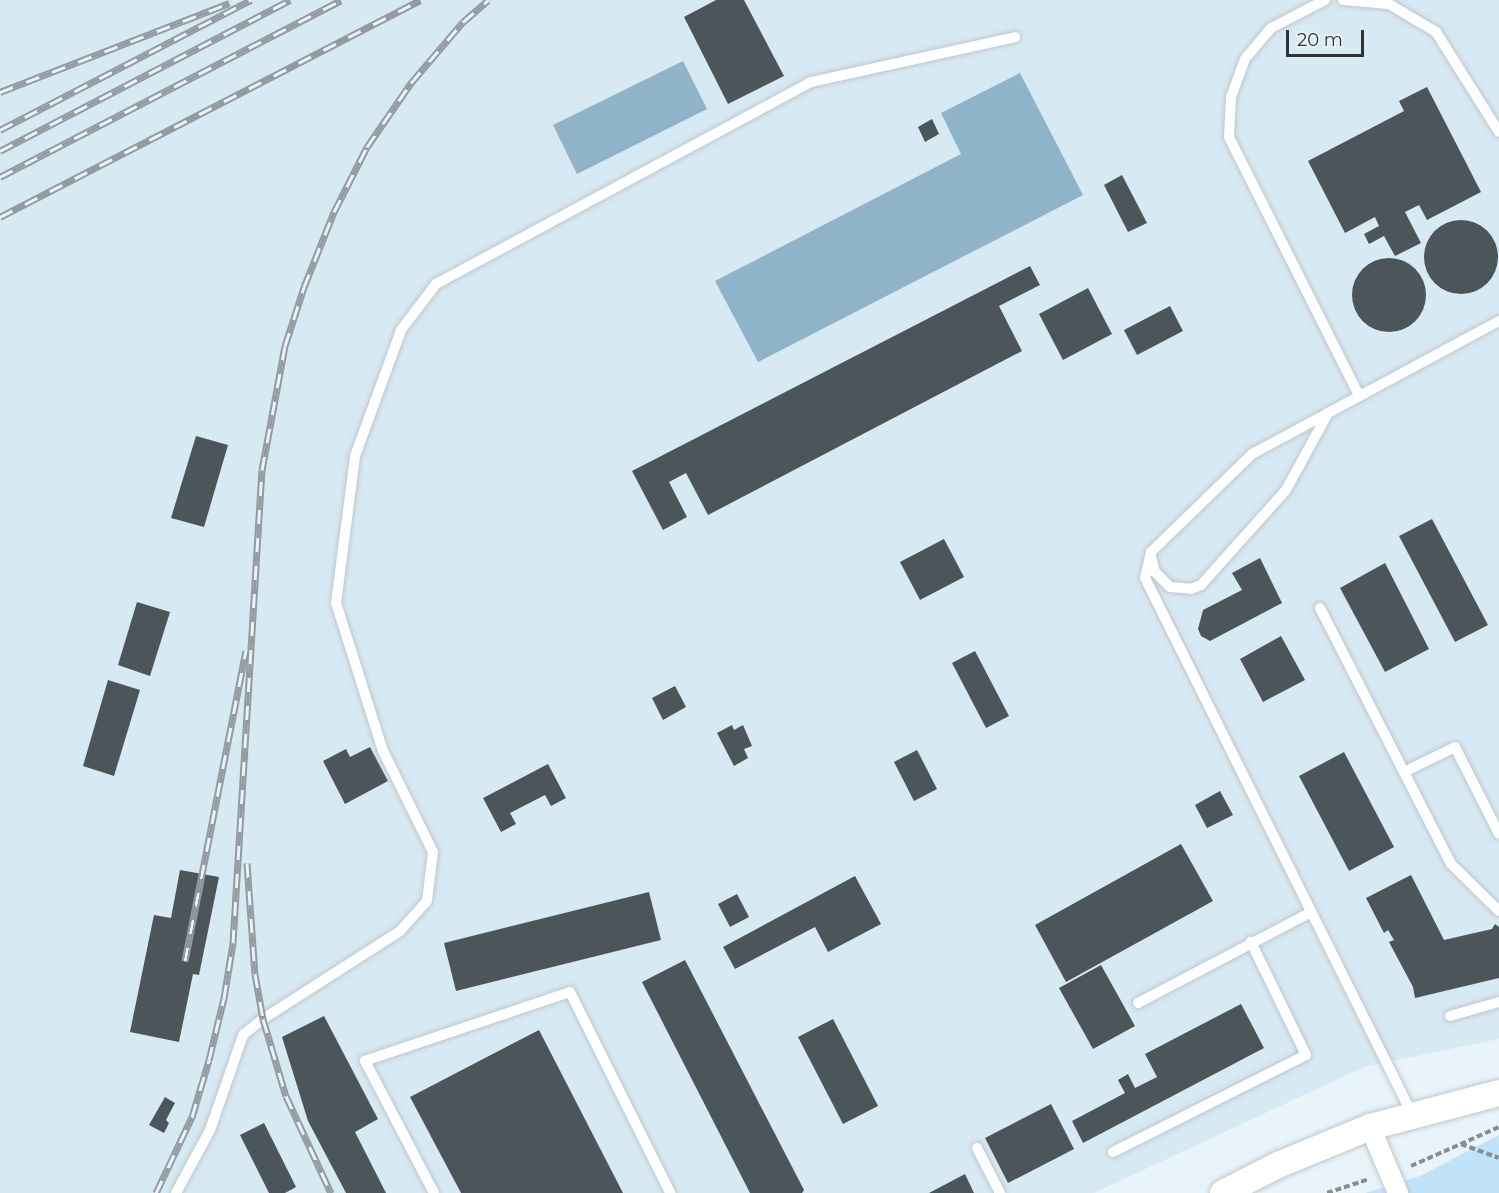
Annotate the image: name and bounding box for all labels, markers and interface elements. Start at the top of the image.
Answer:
scale bar [1289,18,1367,56]
text: 20 m [1297,29,1343,51]

